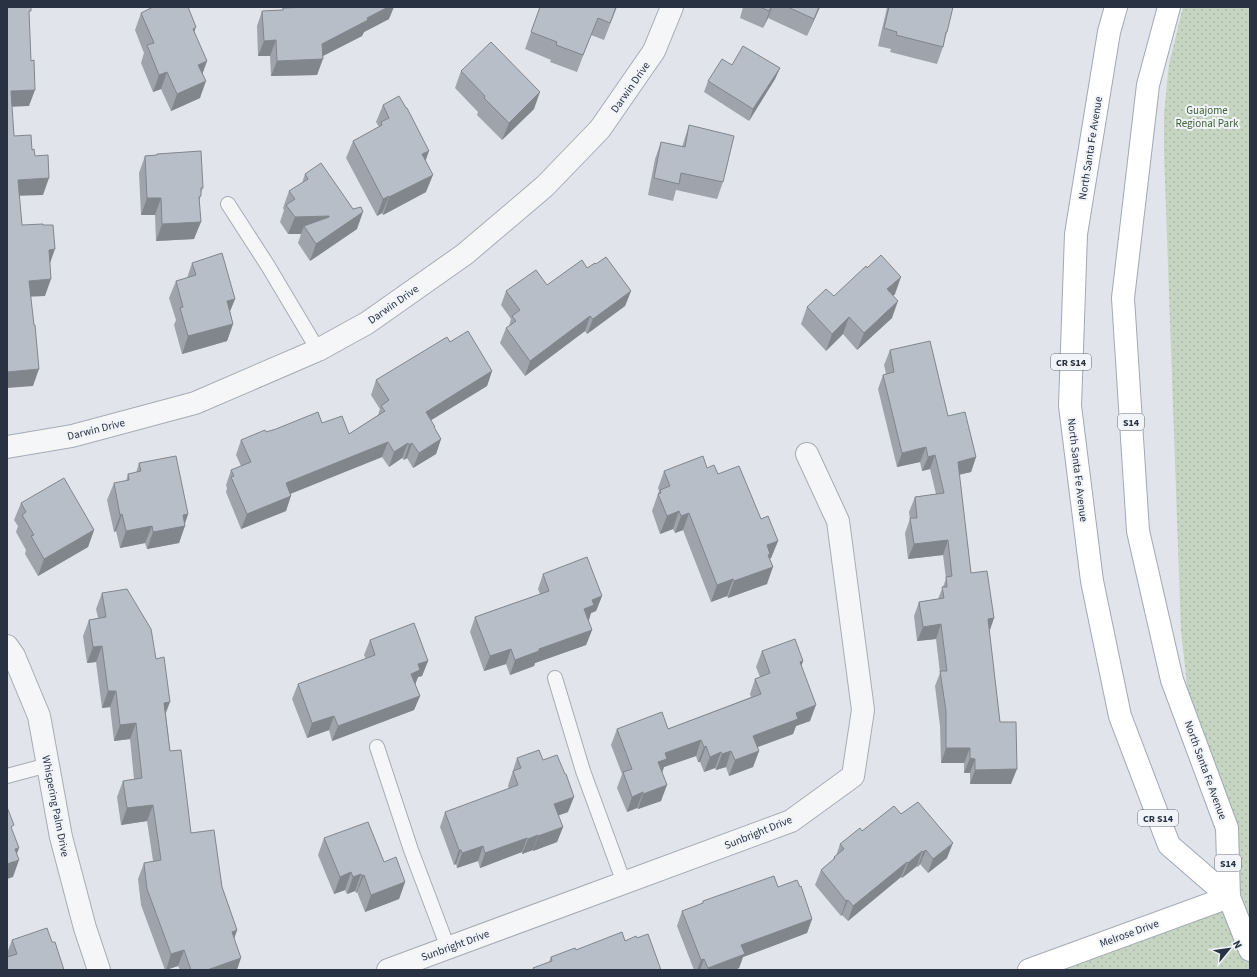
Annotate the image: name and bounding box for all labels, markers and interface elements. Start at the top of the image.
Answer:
street label: Darwin Drive [607,58,654,116]
street label: North Santa Fe Avenue [1075,95,1106,201]
park label: Guajome Regional Park [1176,103,1239,131]
street label: Darwin Drive [365,281,422,327]
road number: CR S14 [1051,354,1091,370]
road number: S14 [1118,414,1144,430]
street label: Darwin Drive [66,415,127,444]
street label: North Santa Fe Avenue [1064,417,1091,523]
street label: North Santa Fe Avenue [1181,719,1231,822]
street label: Whispering Palm Drive [38,754,73,859]
road number: CR S14 [1138,810,1178,826]
street label: Sunbright Drive [722,812,795,853]
road number: S14 [1215,855,1241,871]
street label: Melrose Drive [1097,916,1161,951]
street label: Sunbright Drive [419,926,492,965]
north arrow [1209,929,1249,969]
text: N [1229,938,1246,951]

